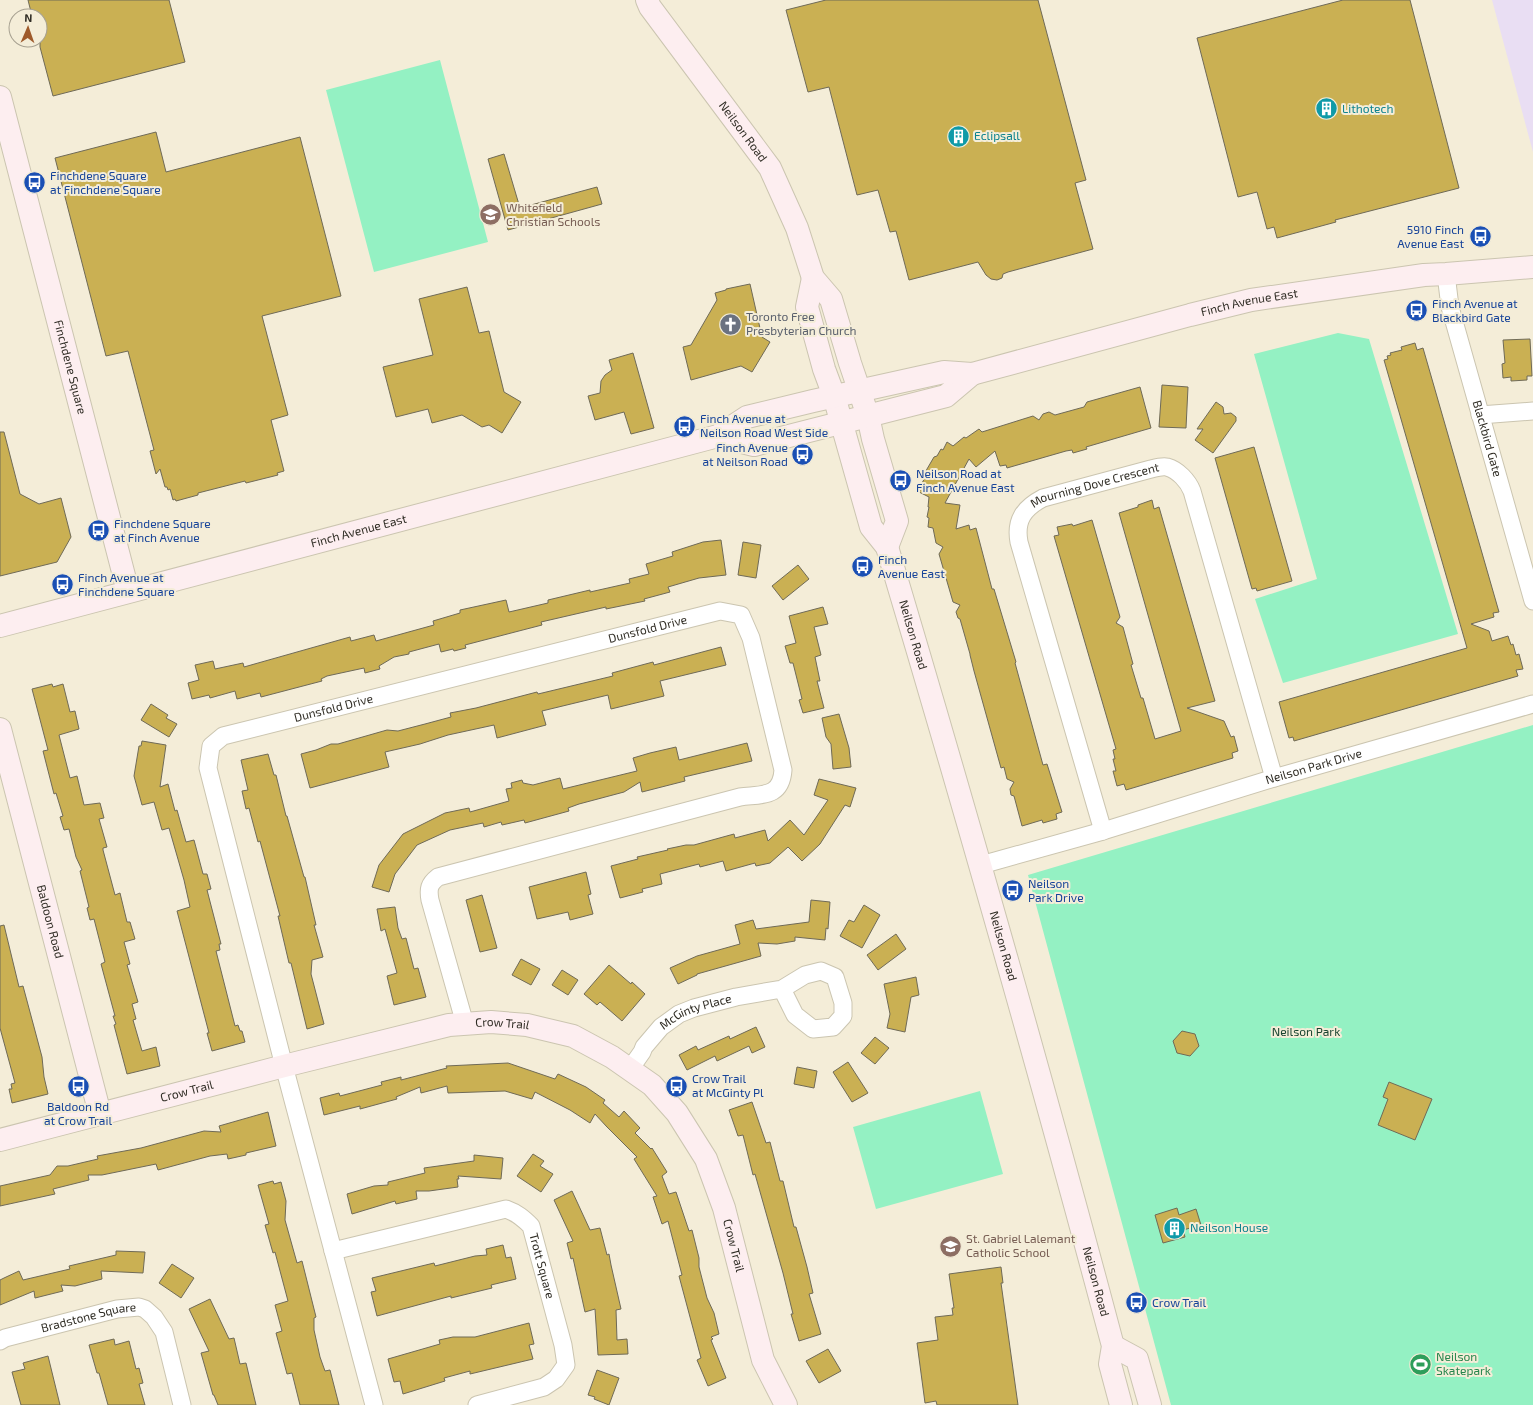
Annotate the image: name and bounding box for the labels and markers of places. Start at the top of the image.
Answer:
building icon: Lithotech [1314,96,1340,122]
place label: Lithotech [1342,101,1393,115]
building icon: Eclipsall [945,123,971,149]
place label: Eclipsall [974,128,1020,142]
place label: Finchdene Square at Finchdene Square [50,168,161,196]
bus stop icon: Finchdene Square at Finchdene Square [21,170,47,196]
place label: Whitefield Christian Schools [506,200,600,228]
school or university icon: Whitefield Christian Schools [477,202,503,228]
place label: 5910 Finch Avenue East [1397,222,1464,250]
bus stop icon: 5910 Finch Avenue East [1467,224,1493,250]
place label: Finch Avenue at Blackbird Gate [1432,296,1518,324]
bus stop icon: Finch Avenue at Blackbird Gate [1404,298,1430,324]
place label: Toronto Free Presbyterian Church [746,309,857,337]
church icon: Toronto Free Presbyterian Church [718,311,744,337]
place label: Finch Avenue at Neilson Road West Side [700,411,828,439]
bus stop icon: Finch Avenue at Neilson Road West Side [672,413,698,439]
place label: Finch Avenue at Neilson Road [703,440,788,468]
bus stop icon: Finch Avenue at Neilson Road [790,442,816,468]
place label: Neilson Road at Finch Avenue East [916,466,1015,494]
bus stop icon: Neilson Road at Finch Avenue East [887,468,913,494]
place label: Finchdene Square at Finch Avenue [114,516,211,544]
bus stop icon: Finchdene Square at Finch Avenue [85,518,111,544]
place label: Finch Avenue East [878,552,945,580]
bus stop icon: Finch Avenue East [850,554,876,580]
place label: Finch Avenue at Finchdene Square [78,570,175,598]
bus stop icon: Finch Avenue at Finchdene Square [49,572,75,598]
place label: Neilson Park Drive [1028,876,1084,904]
bus stop icon: Neilson Park Drive [999,878,1025,904]
place label: Crow Trail at McGinty Pl [692,1071,764,1099]
bus stop icon: Baldoon Rd at Crow Trail [65,1073,91,1099]
bus stop icon: Crow Trail at McGinty Pl [663,1073,689,1099]
place label: Baldoon Rd at Crow Trail [44,1099,112,1127]
building icon: Neilson House [1162,1215,1188,1241]
place label: Neilson House [1190,1220,1268,1234]
place label: St. Gabriel Lalemant Catholic School [966,1231,1076,1259]
school or university icon: St. Gabriel Lalemant Catholic School [938,1233,964,1259]
bus stop icon: Crow Trail [1123,1290,1149,1316]
place label: Crow Trail [1152,1295,1207,1309]
place label: Neilson Skatepark [1436,1349,1491,1377]
sports icon: Neilson Skatepark [1408,1351,1434,1377]

